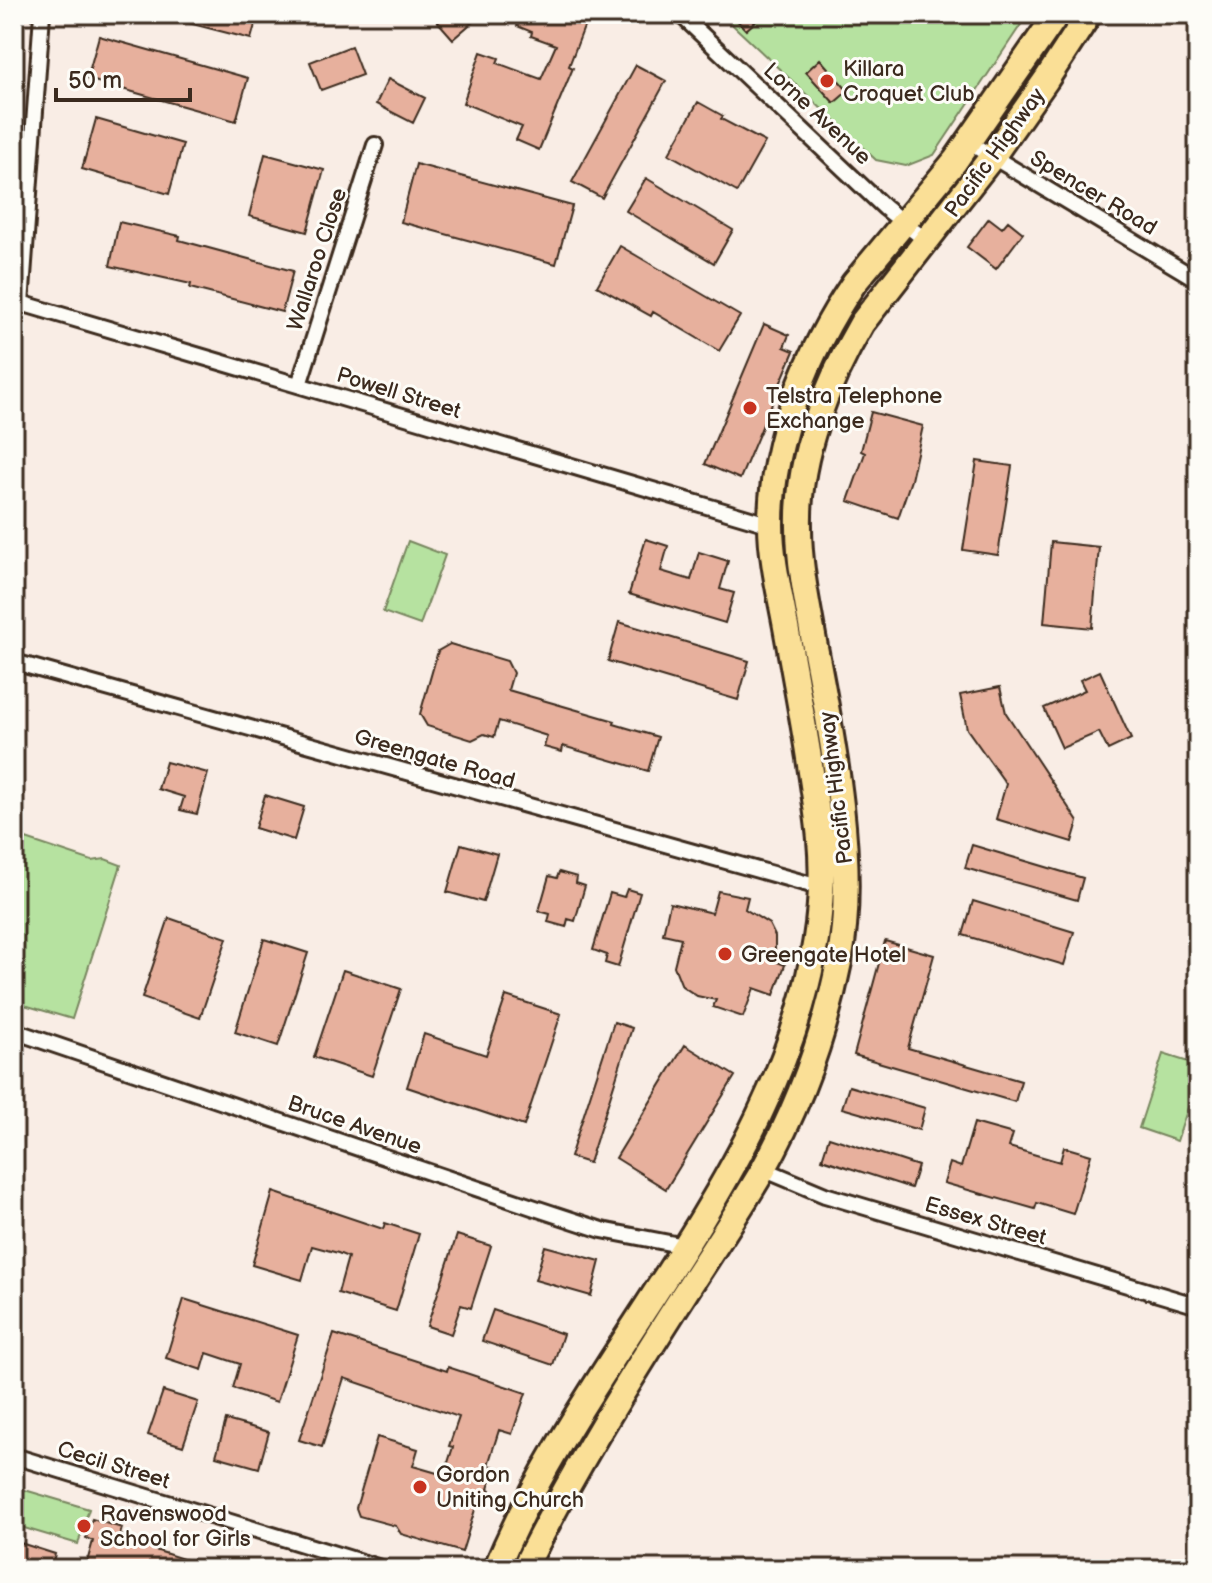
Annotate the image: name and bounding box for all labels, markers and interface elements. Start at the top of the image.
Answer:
scale bar [56,52,190,102]
place label: Killara Croquet Club [843,56,975,108]
street label: Lorne Avenue [757,57,877,171]
text: 50 m [68,66,122,95]
marker: Killara Croquet Club [818,72,836,90]
street label: Pacific Highway [939,83,1051,223]
street label: Spencer Road [1025,145,1162,242]
street label: Wallaroo Close [282,185,353,334]
street label: Powell Street [333,362,464,425]
place label: Telstra Telephone Exchange [766,383,942,435]
marker: Telstra Telephone Exchange [741,399,759,417]
street label: Pacific Highway [814,710,859,866]
street label: Greengate Road [351,724,518,795]
place label: Greengate Hotel [741,942,906,969]
marker: Greengate Hotel [716,945,734,963]
street label: Bruce Avenue [284,1090,425,1161]
street label: Essex Street [922,1191,1050,1252]
street label: Cecil Street [54,1436,173,1495]
place label: Gordon Uniting Church [436,1462,584,1514]
marker: Gordon Uniting Church [411,1478,429,1496]
place label: Ravenswood School for Girls [100,1501,251,1553]
marker: Ravenswood School for Girls [75,1517,93,1535]

